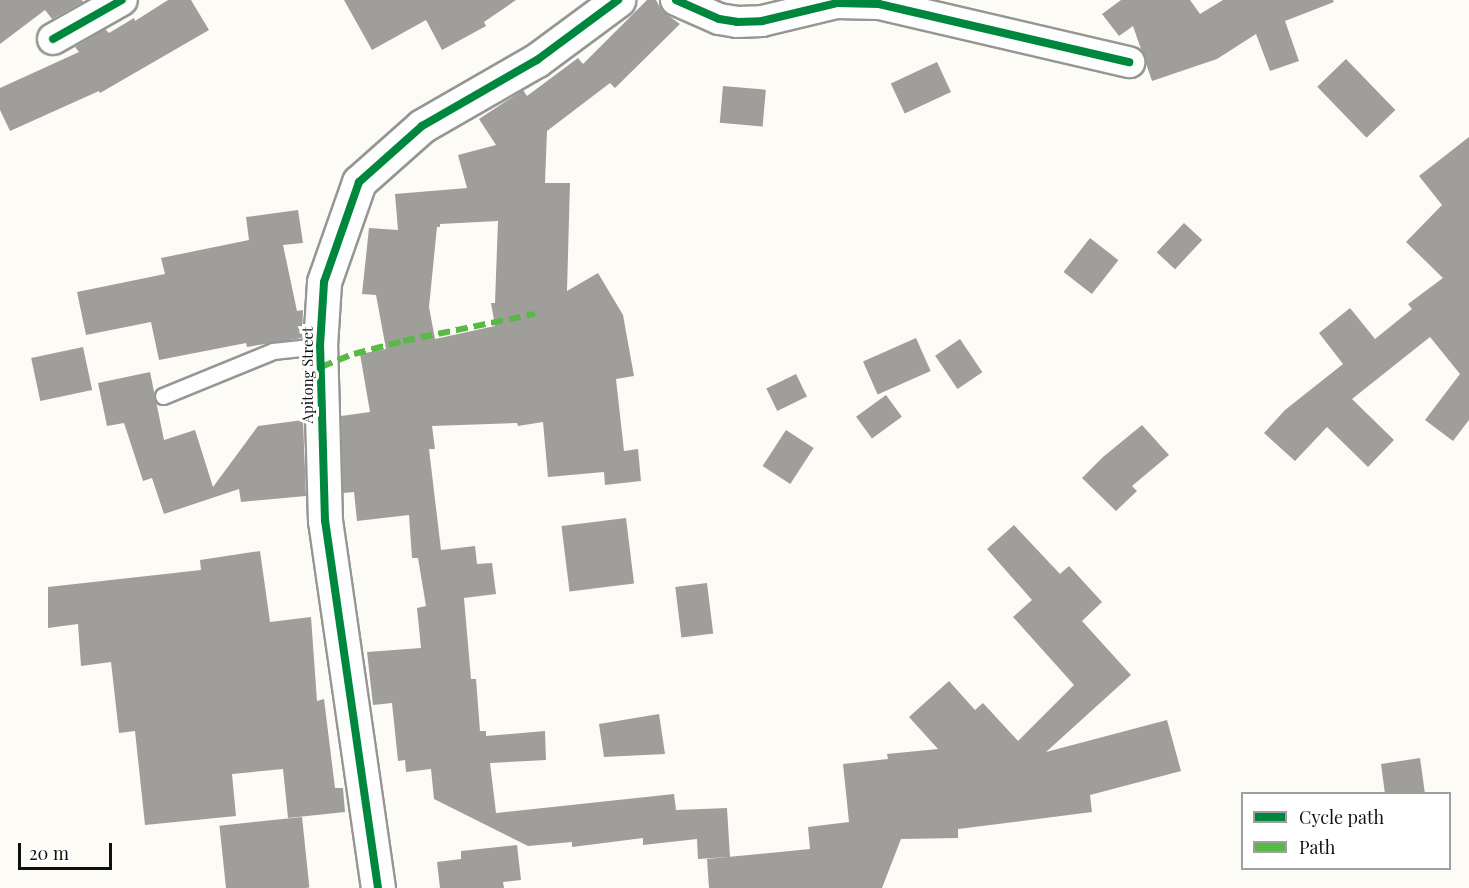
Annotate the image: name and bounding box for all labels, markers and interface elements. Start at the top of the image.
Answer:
street label: Apitong Street [299,327,317,423]
legend [1241,792,1451,870]
text: Cycle path [1299,805,1384,829]
scale bar [21,831,116,869]
text: Path [1299,835,1335,859]
text: 20 m [29,841,69,865]

